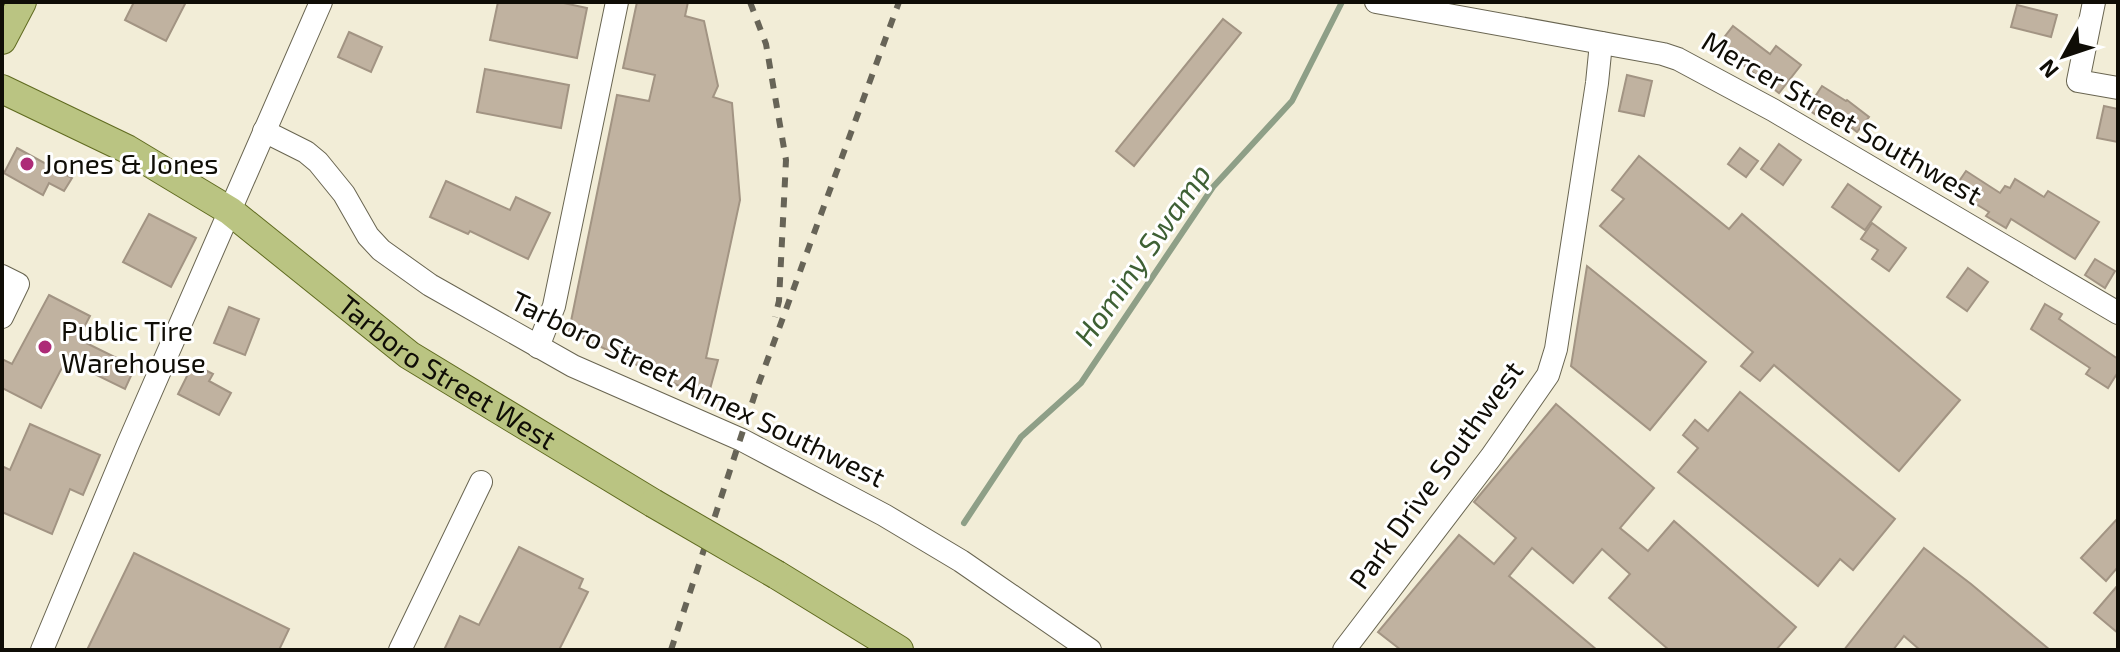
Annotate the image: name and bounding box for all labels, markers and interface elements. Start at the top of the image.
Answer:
north arrow [2024,16,2104,96]
street label: Mercer Street Southwest [1697,23,1988,211]
text: N [2033,55,2063,84]
place label: Jones & Jones [43,146,218,180]
marker: Jones & Jones [18,155,36,173]
water label: Hominy Swamp [1065,156,1218,352]
street label: Tarboro Street Annex Southwest [506,283,891,494]
street label: Tarboro Street West [332,287,563,456]
place label: Public Tire Warehouse [61,313,206,379]
marker: Public Tire Warehouse [36,338,54,356]
street label: Park Drive Southwest [1341,354,1529,595]

